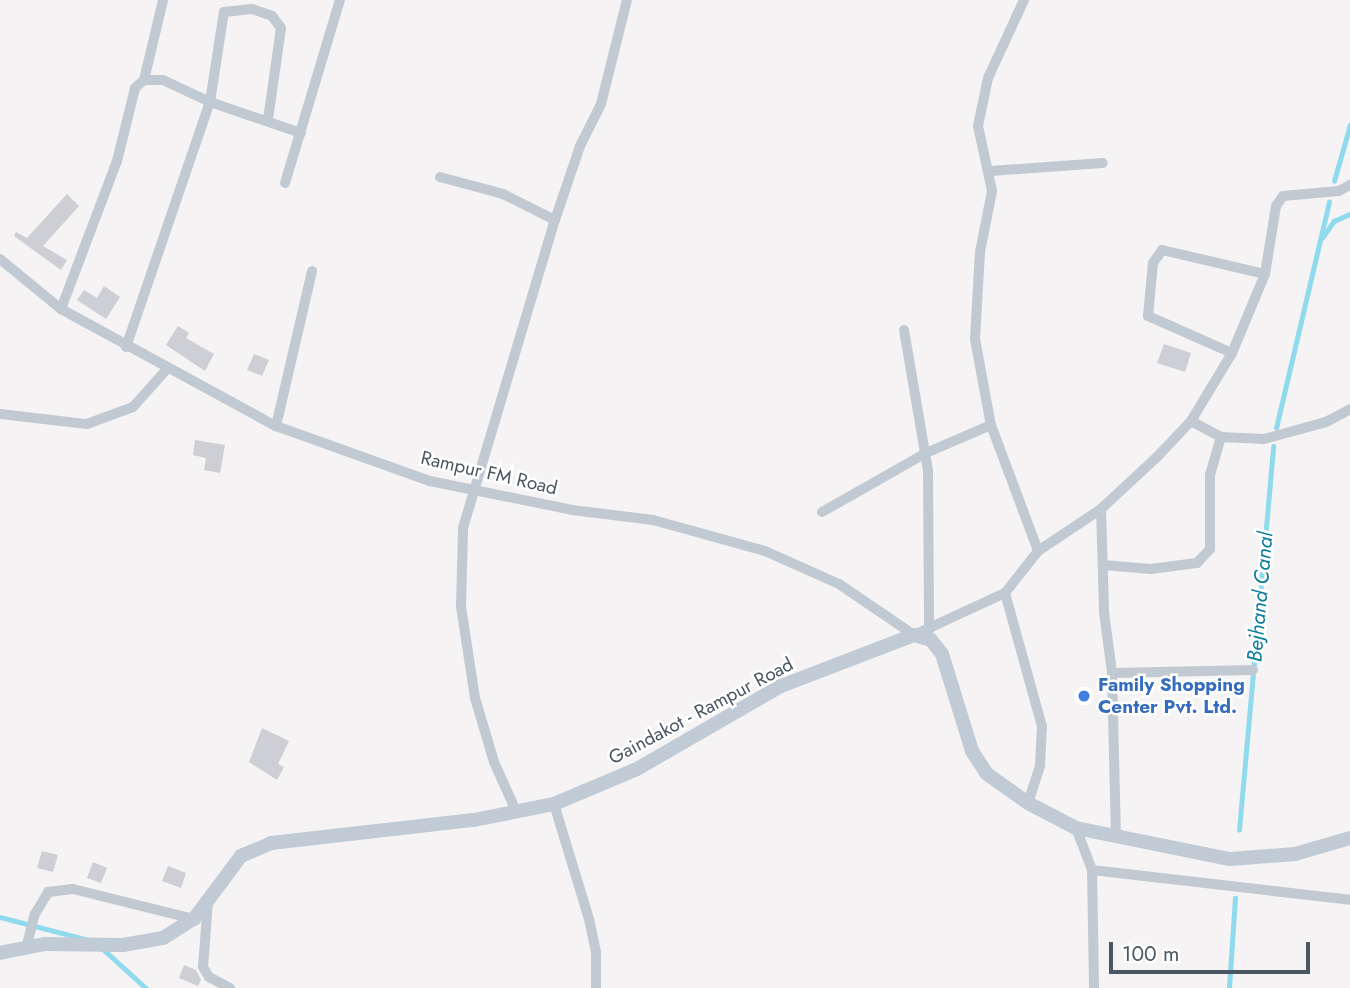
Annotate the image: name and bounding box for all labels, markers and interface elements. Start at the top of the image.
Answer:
street label: Rampur FM Road [419,446,559,500]
water label: Bejhand Canal [1242,531,1278,663]
street label: Gaindakot - Rampur Road [605,653,797,769]
place label: Family Shopping Center Pvt. Ltd. [1098,674,1245,718]
marker: Family Shopping Center Pvt. Ltd. [1076,688,1092,704]
scale bar [1112,928,1313,972]
text: 100 m [1122,939,1179,969]

